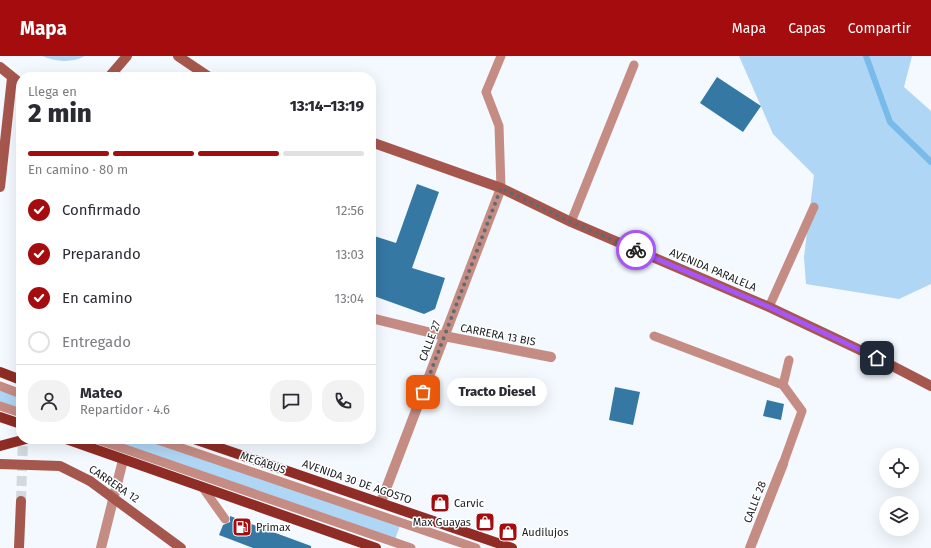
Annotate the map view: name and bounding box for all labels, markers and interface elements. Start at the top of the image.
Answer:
text: Mapa [20,17,67,40]
text: Mapa [732,20,766,37]
text: Capas [788,20,826,37]
text: Compartir [848,20,911,37]
text: Llega en [28,84,77,99]
text: 13:14–13:19 [290,97,364,115]
text: 2 min [28,98,92,129]
text: En camino · 80 m [28,162,128,177]
icon: check [28,199,50,221]
text: Confirmado [62,201,141,219]
text: 12:56 [335,203,364,218]
courier [616,230,656,270]
icon: bike [625,239,647,261]
icon: check [28,243,50,265]
text: Preparando [62,245,141,263]
street label: AVENIDA PARALELA [668,246,759,294]
text: 13:03 [335,247,364,262]
icon: check [28,287,50,309]
text: En camino [62,289,132,307]
text: 13:04 [335,291,364,306]
street label: CALLE 27 [416,319,444,363]
street label: CARRERA 13 BIS [459,321,537,349]
text: Entregado [62,333,131,351]
pin [860,341,894,375]
icon: home [866,347,888,369]
pin [406,375,440,409]
callout: Tracto Diesel [447,378,547,406]
button: person [28,380,70,422]
button: chat [270,380,312,422]
button: phone [322,380,364,422]
icon: bag [412,381,434,403]
text: Mateo [80,384,123,402]
text: Tracto Diesel [458,384,536,399]
text: Repartidor · 4.6 [80,402,170,417]
map controls [879,448,919,536]
button: locate [879,448,919,488]
street label: MEGABUS [238,449,288,477]
street label: AVENIDA 30 DE AGOSTO [301,457,413,507]
street label: CARRERA 12 [86,462,142,506]
street label: CALLE 28 [741,479,769,525]
shop icon: Carvic [429,492,451,514]
button: layers [879,496,919,536]
place label: Carvic [454,497,484,510]
shop icon: Max Guayas [474,511,496,533]
fuel station icon: Primax [231,516,253,538]
place label: Max Guayas [413,516,471,529]
place label: Primax [256,521,291,534]
shop icon: Audilujos [497,521,519,543]
place label: Audilujos [522,526,569,539]

